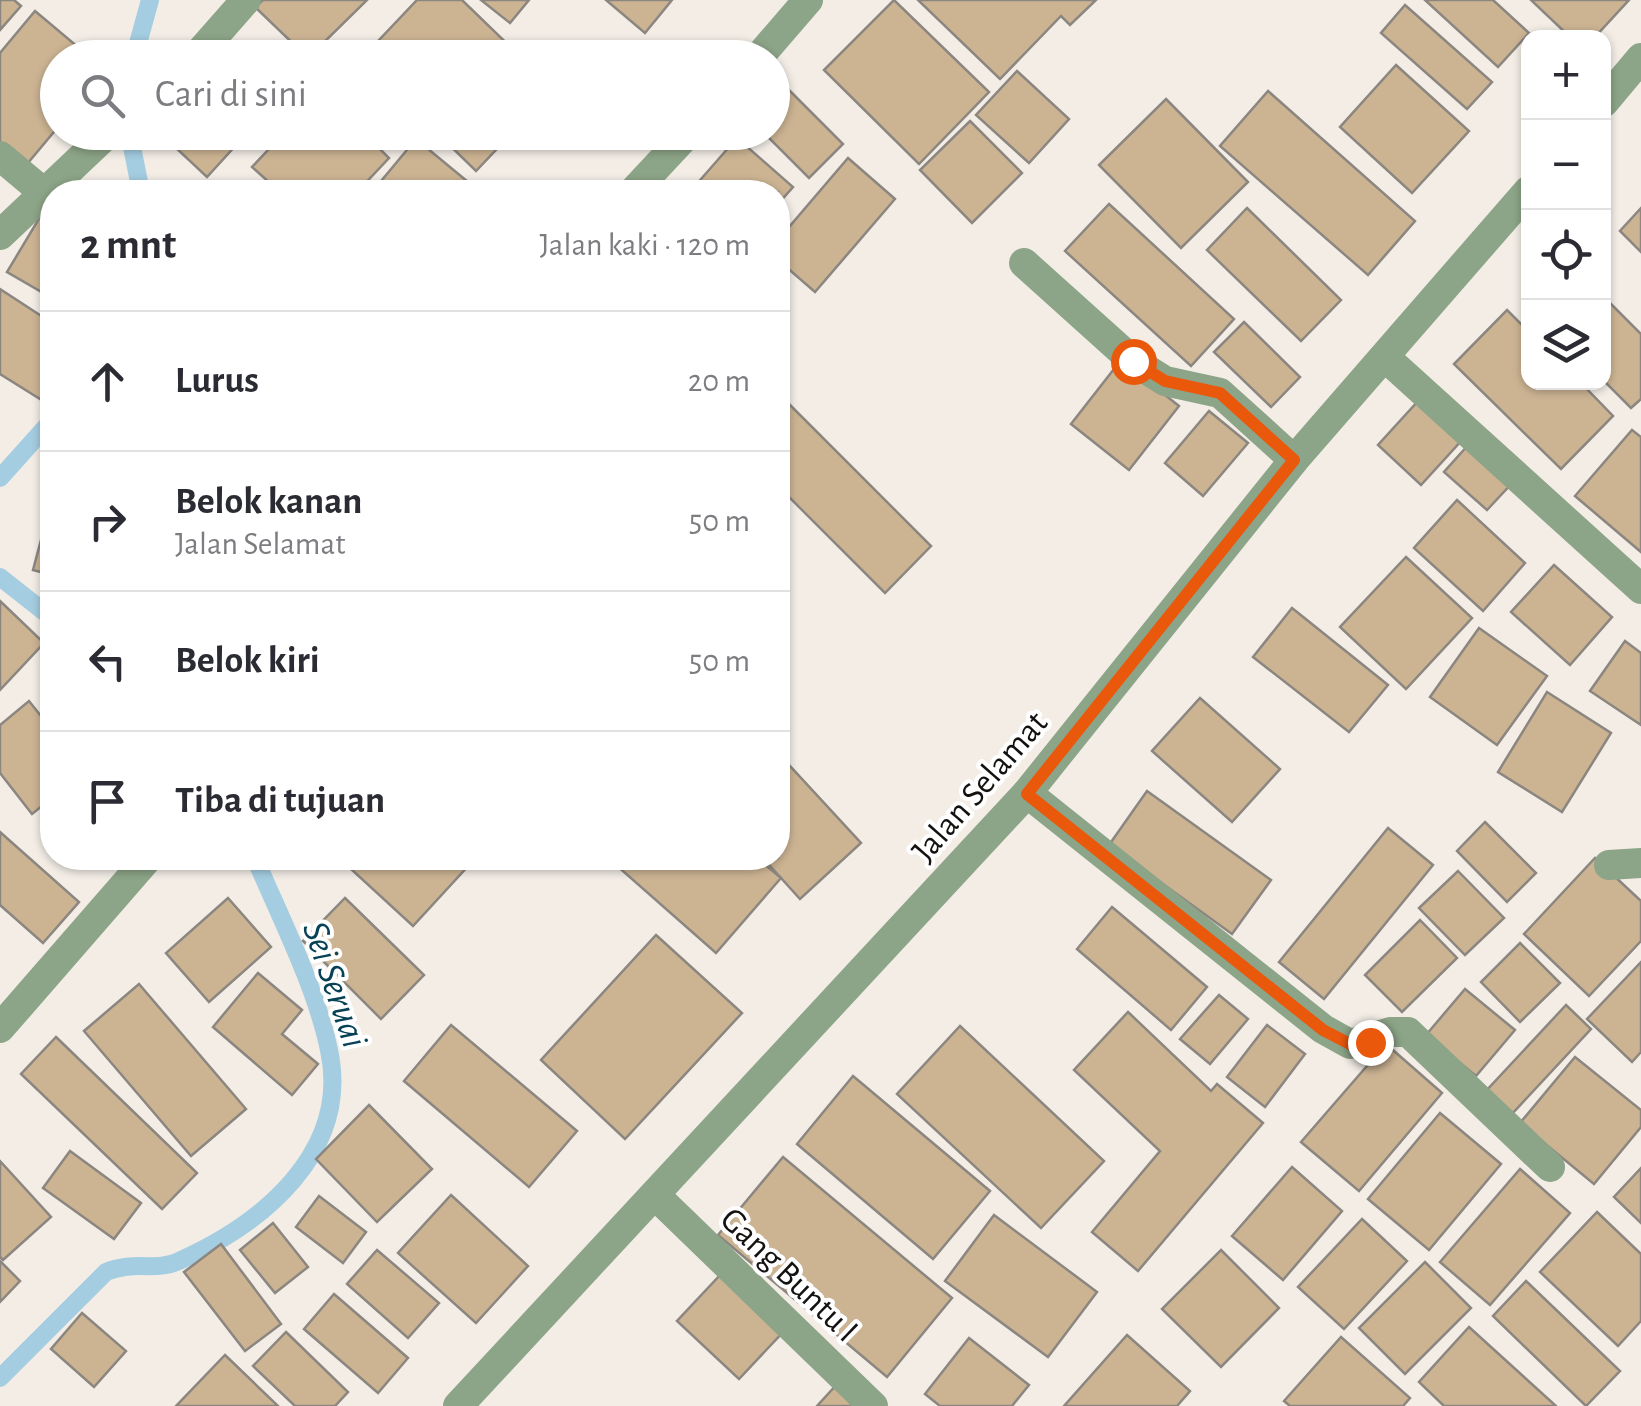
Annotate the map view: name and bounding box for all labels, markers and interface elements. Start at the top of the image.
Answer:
map controls [1521,30,1611,390]
button: + [1521,30,1611,120]
search box [40,40,790,150]
icon: search [75,68,130,123]
text: Cari di sini [155,76,307,114]
button: − [1521,120,1611,210]
button: locate [1521,210,1611,300]
text: 2 mnt [80,224,176,266]
text: Jalan kaki · 120 m [539,229,750,261]
button: layers [1521,300,1611,390]
route start [1111,339,1157,385]
icon: ahead [80,354,135,409]
text: Lurus [175,362,259,400]
text: 20 m [688,365,750,397]
text: Belok kanan [175,483,362,521]
icon: right [80,494,135,549]
text: 50 m [689,505,750,537]
text: Jalan Selamat [175,528,345,560]
icon: left [80,634,135,689]
text: Belok kiri [175,642,320,680]
text: 50 m [689,645,750,677]
street label: Jalan Selamat [906,705,1054,869]
icon: arrive [80,774,135,829]
text: Tiba di tujuan [175,782,385,820]
water label: Sei Seruai [295,917,373,1053]
route end [1348,1020,1394,1066]
street label: Gang Buntu I [714,1201,864,1349]

